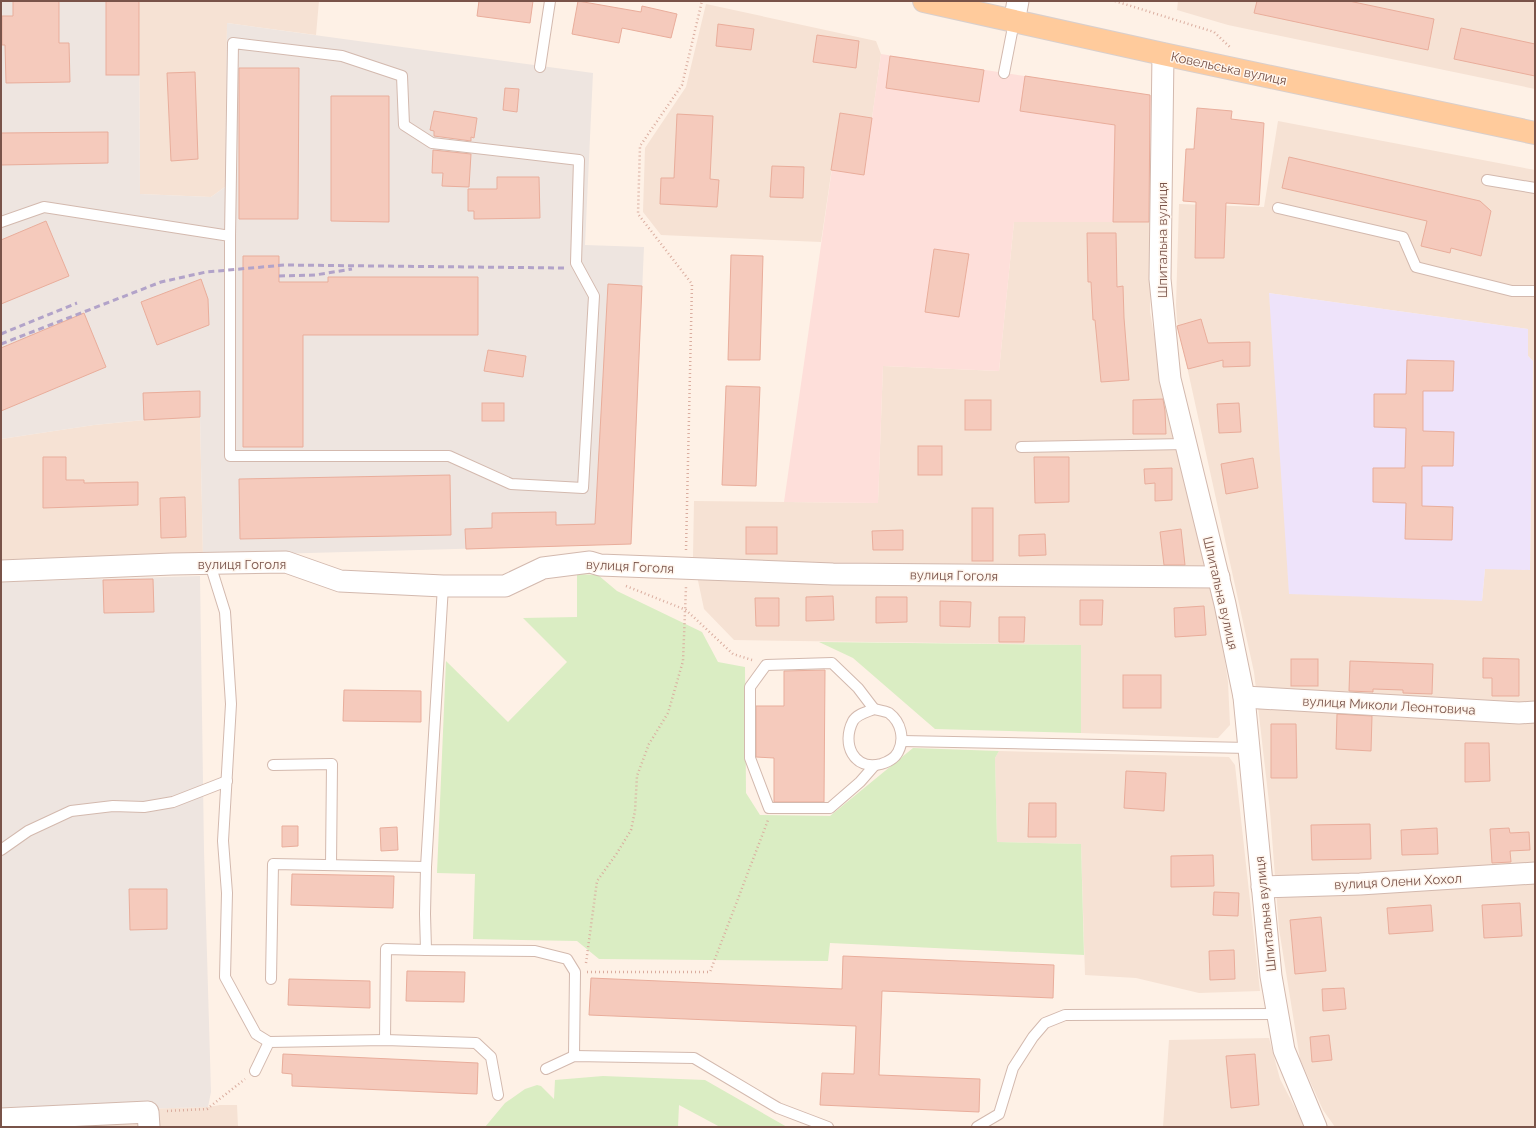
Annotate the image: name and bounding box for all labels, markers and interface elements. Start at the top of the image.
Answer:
street label: Ковельська вулиця [1170,49,1288,88]
street label: Шпитальна вулиця [1155,182,1170,298]
street label: Шпитальна вулиця [1200,535,1241,651]
street label: вулиця Гоголя [198,557,286,572]
street label: вулиця Гоголя [586,557,674,576]
street label: вулиця Гоголя [910,567,998,584]
street label: вулиця Миколи Леонтовича [1302,693,1476,718]
street label: Шпитальна вулиця [1252,856,1279,972]
street label: вулиця Олени Хохол [1334,871,1462,892]

